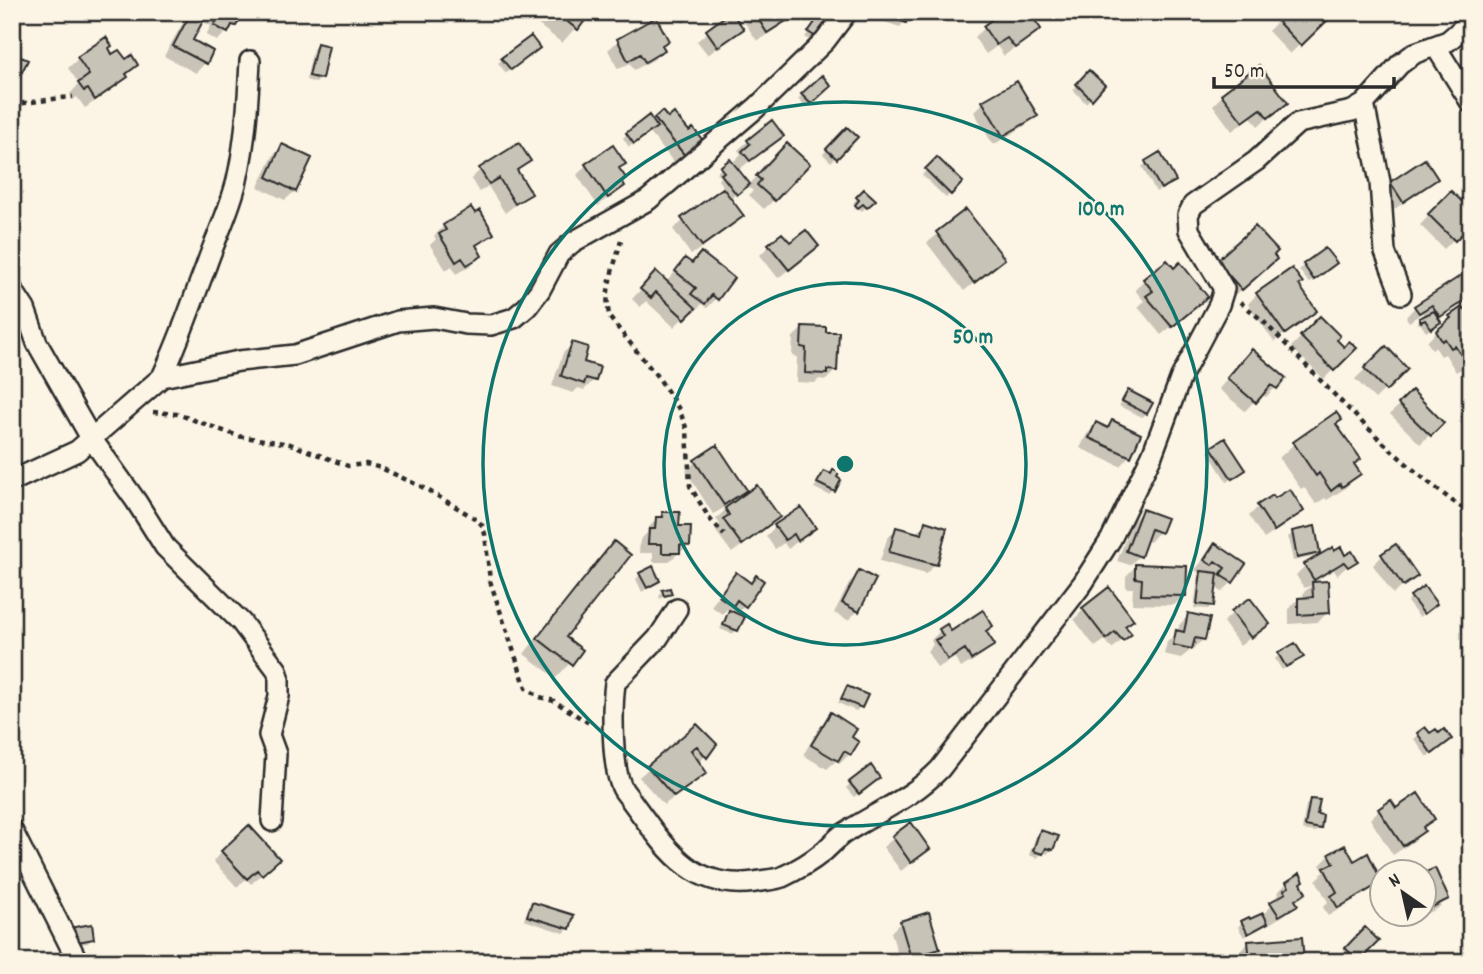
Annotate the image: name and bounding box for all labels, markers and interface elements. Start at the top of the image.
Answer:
scale bar [1214,46,1394,90]
text: 50 m [1224,58,1264,88]
text: 100 m [1078,196,1124,226]
text: 50 m [953,324,993,354]
centre of rings [833,452,857,476]
north arrow [1368,858,1438,928]
text: N [1384,868,1407,896]

